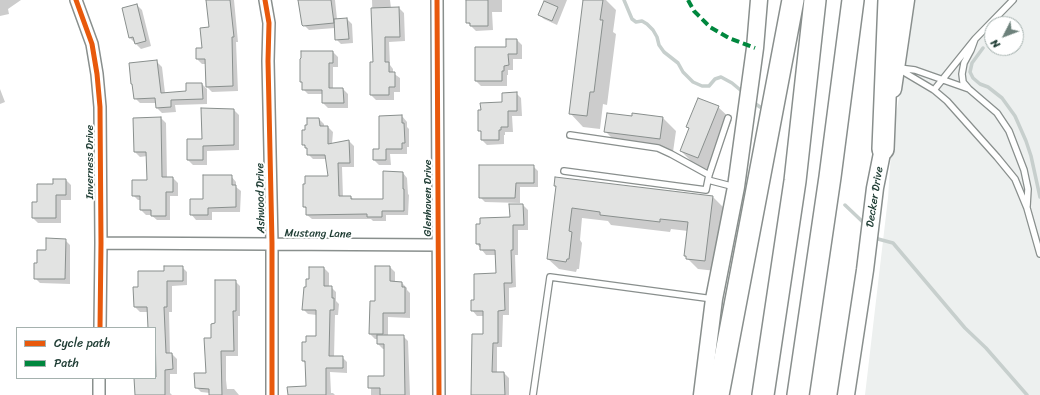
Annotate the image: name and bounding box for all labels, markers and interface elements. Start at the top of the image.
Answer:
north arrow [984,16,1024,56]
text: N [986,35,1005,53]
street label: Inverness Drive [83,125,97,199]
street label: Glenhaven Drive [421,160,435,236]
street label: Ashwood Drive [254,163,268,233]
street label: Decker Drive [864,166,886,228]
street label: Mustang Lane [284,227,352,241]
legend [16,327,156,379]
text: Cycle path [54,332,110,354]
text: Path [54,352,79,374]

